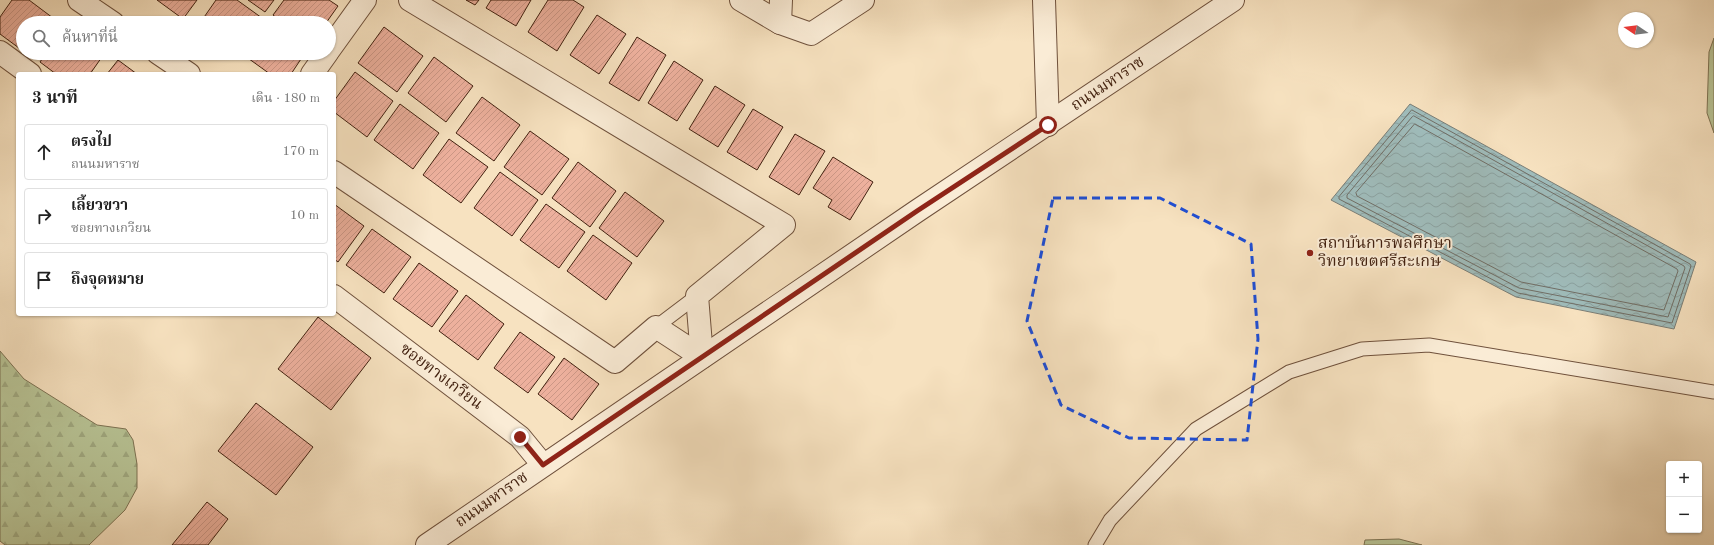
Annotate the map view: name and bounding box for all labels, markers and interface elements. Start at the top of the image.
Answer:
north arrow [1618,12,1654,48]
search box [16,16,336,60]
icon: search [30,27,52,49]
text: ค้นหาที่นี่ [62,31,118,46]
street label: ถนนมหาราช [1069,54,1147,114]
text: 3 นาที [32,90,78,107]
text: เดิน · 180 m [251,92,320,105]
route start [1039,116,1057,134]
text: ตรงไป [71,135,112,150]
icon: ahead [33,141,55,163]
text: 170 m [282,145,319,158]
text: ถนนมหาราช [71,158,140,171]
text: เลี้ยวขวา [71,199,128,214]
icon: right [33,205,55,227]
text: 10 m [290,209,319,222]
text: ซอยทางเกวียน [71,222,151,235]
place label: สถาบันการพลศึกษา วิทยาเขตศรีสะเกษ [1318,235,1452,270]
marker: สถาบันการพลศึกษา วิทยาเขตศรีสะเกษ [1305,248,1315,258]
icon: arrive [33,269,55,291]
text: ถึงจุดหมาย [71,273,144,288]
street label: ซอยทางเกวียน [397,339,486,413]
route end [511,428,529,446]
map controls [1666,461,1702,533]
button: + [1666,461,1702,497]
street label: ถนนมหาราช [453,469,531,531]
button: − [1666,497,1702,533]

